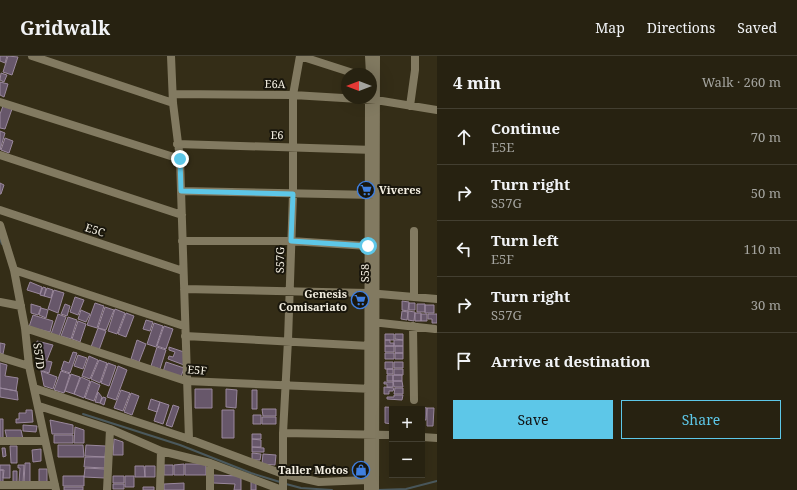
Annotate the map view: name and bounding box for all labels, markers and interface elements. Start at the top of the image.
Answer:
text: Gridwalk [20,15,110,41]
text: Map [595,18,625,37]
text: Directions [647,18,715,37]
text: Saved [737,18,777,37]
north arrow [341,68,377,104]
text: 4 min [453,71,501,94]
text: Walk · 260 m [702,73,781,91]
street label: E6A [264,76,286,91]
text: Continue [491,118,560,138]
icon: ahead [453,126,475,148]
street label: E6 [270,127,284,142]
text: 70 m [751,128,781,146]
text: E5E [491,138,514,156]
route end [171,150,189,168]
text: Turn right [491,174,570,194]
supermarket icon: Viveres [356,180,376,200]
place label: Viveres [379,182,421,197]
icon: right [453,182,475,204]
text: 50 m [751,184,781,202]
text: S57G [491,194,522,212]
street label: E5C [83,219,107,240]
text: Turn left [491,230,559,250]
route start [359,237,377,255]
icon: left [453,238,475,260]
text: 110 m [744,240,781,258]
street label: S57G [272,247,287,273]
text: E5F [491,250,514,268]
street label: S58 [357,264,372,282]
place label: Genesis Comisariato [279,286,347,314]
text: Turn right [491,286,570,306]
supermarket icon: Genesis Comisariato [350,290,370,310]
icon: right [453,294,475,316]
text: 30 m [751,296,781,314]
text: S57G [491,306,522,324]
street label: S57D [30,342,49,370]
icon: arrive [453,350,475,372]
text: Arrive at destination [491,351,650,371]
street label: E5F [187,361,208,378]
button: Save [453,400,613,439]
button: Share [621,400,781,439]
map controls [389,406,425,478]
button: + [389,406,425,442]
button: − [389,442,425,478]
shop icon: Taller Motos [351,460,371,480]
place label: Taller Motos [278,462,348,477]

